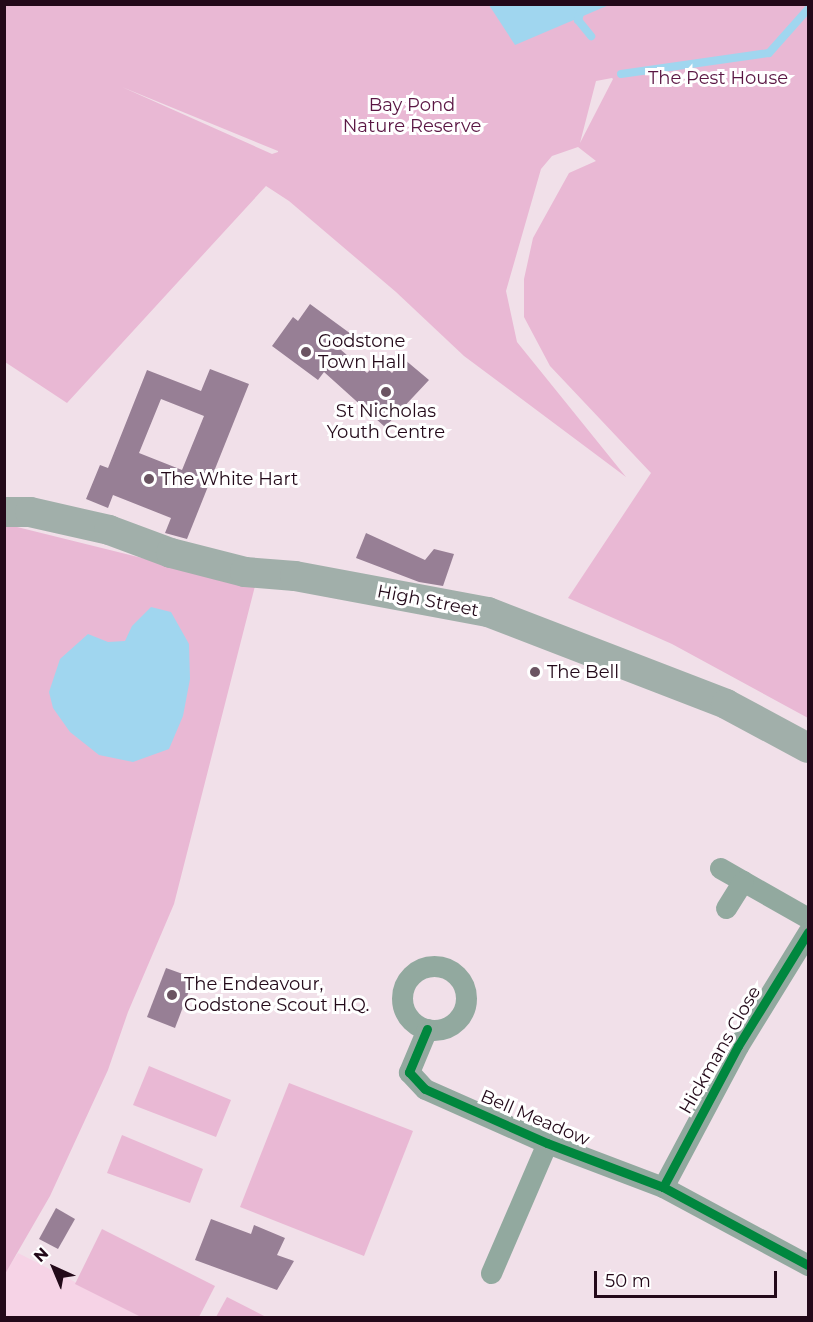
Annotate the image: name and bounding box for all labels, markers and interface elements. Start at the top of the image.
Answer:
park label: The Pest House [648,67,788,89]
park label: Bay Pond Nature Reserve [343,95,481,138]
place label: Godstone Town Hall [318,331,406,374]
marker: Godstone Town Hall [299,345,313,359]
marker: St Nicholas Youth Centre [379,385,393,399]
place label: St Nicholas Youth Centre [327,401,445,444]
place label: The White Hart [161,468,298,490]
marker: The White Hart [142,472,156,486]
street label: High Street [375,581,481,621]
place label: The Bell [547,661,619,683]
marker: The Bell [528,665,542,679]
place label: The Endeavour, Godstone Scout H.Q. [184,974,369,1016]
street label: Hickmans Close [675,982,765,1118]
marker: The Endeavour, Godstone Scout H.Q. [165,988,179,1002]
street label: Bell Meadow [477,1085,593,1151]
north arrow [24,1238,84,1298]
text: N [30,1243,52,1266]
scale bar [597,1259,780,1297]
text: 50 m [605,1270,651,1292]

